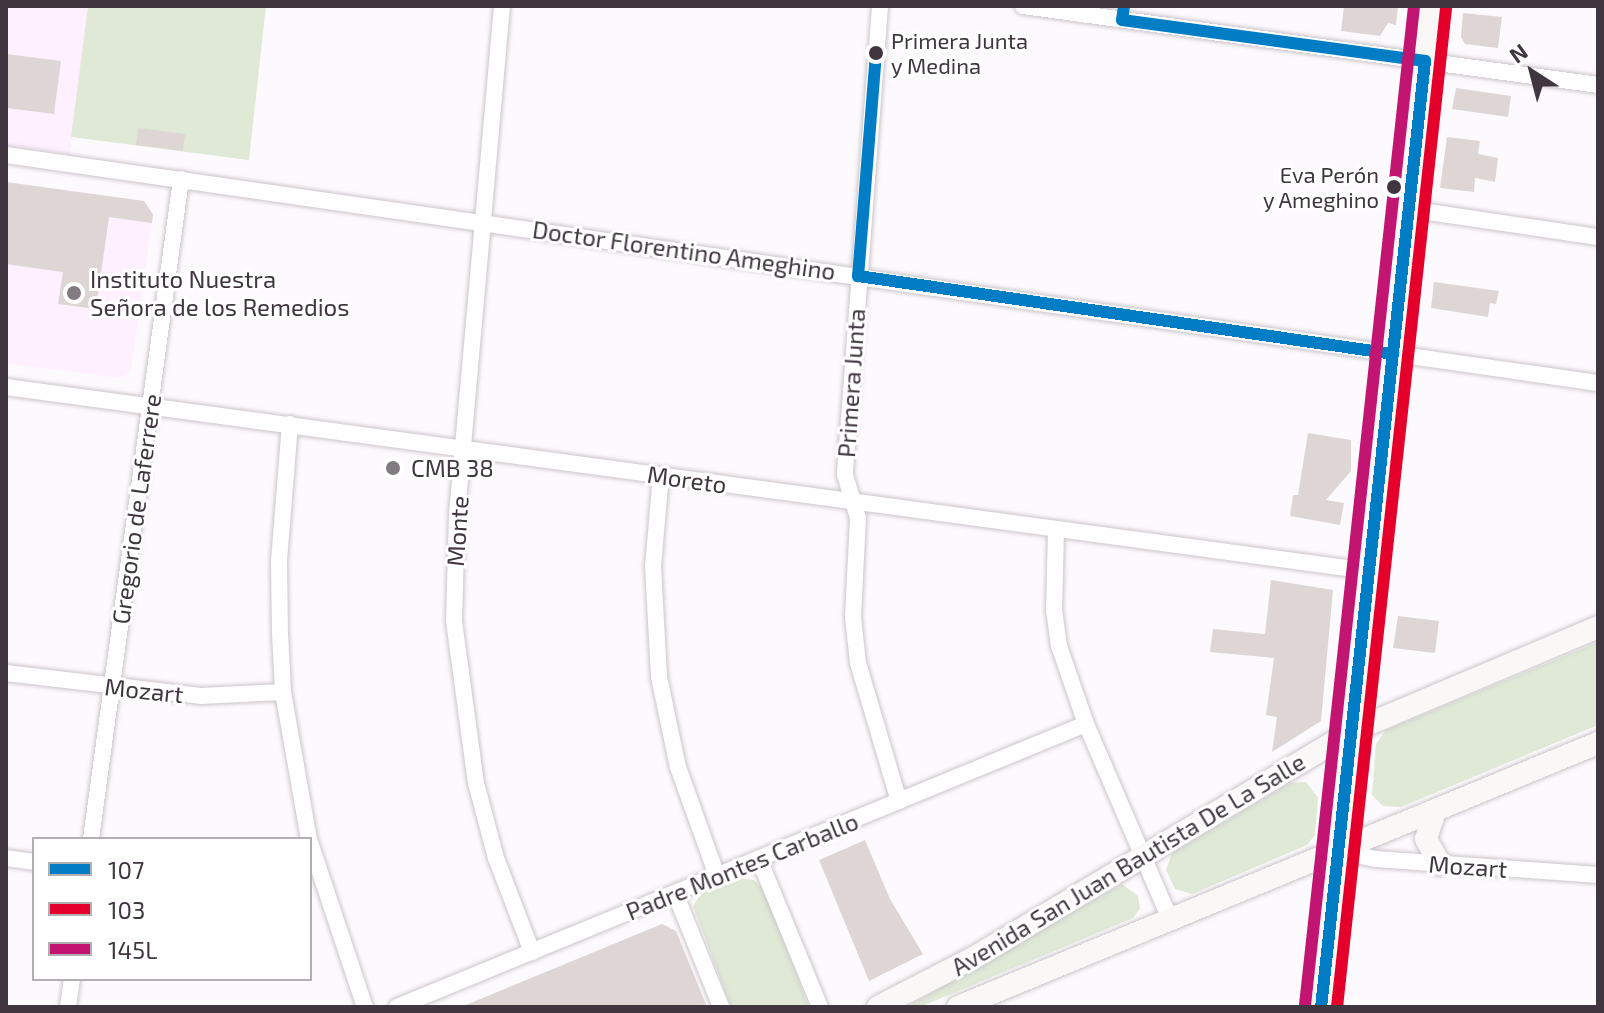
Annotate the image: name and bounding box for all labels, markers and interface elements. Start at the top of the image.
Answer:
place label: Primera Junta y Medina [891,27,1028,78]
north arrow [1492,32,1572,112]
text: N [1504,37,1532,68]
marker: Primera Junta y Medina [868,45,884,61]
place label: Eva Perón y Ameghino [1262,161,1379,212]
marker: Eva Perón y Ameghino [1386,179,1402,195]
street label: Doctor Florentino Ameghino [530,214,838,286]
place label: Instituto Nuestra Señora de los Remedios [90,265,349,321]
marker: Instituto Nuestra Señora de los Remedios [65,284,83,302]
street label: Primera Junta [831,307,871,459]
street label: Gregorio de Laferrere [106,392,166,626]
place label: CMB 38 [411,454,494,482]
marker: CMB 38 [382,457,404,479]
street label: Moreto [646,459,728,499]
street label: Monte [440,495,474,567]
street label: Mozart [103,672,185,708]
street label: Avenida San Juan Bautista De La Salle [946,747,1310,981]
street label: Padre Montes Carballo [622,806,862,926]
legend [32,837,312,981]
street label: Mozart [1428,849,1508,883]
text: 107 [108,855,144,884]
text: 103 [108,895,145,924]
text: 145L [108,935,158,964]

